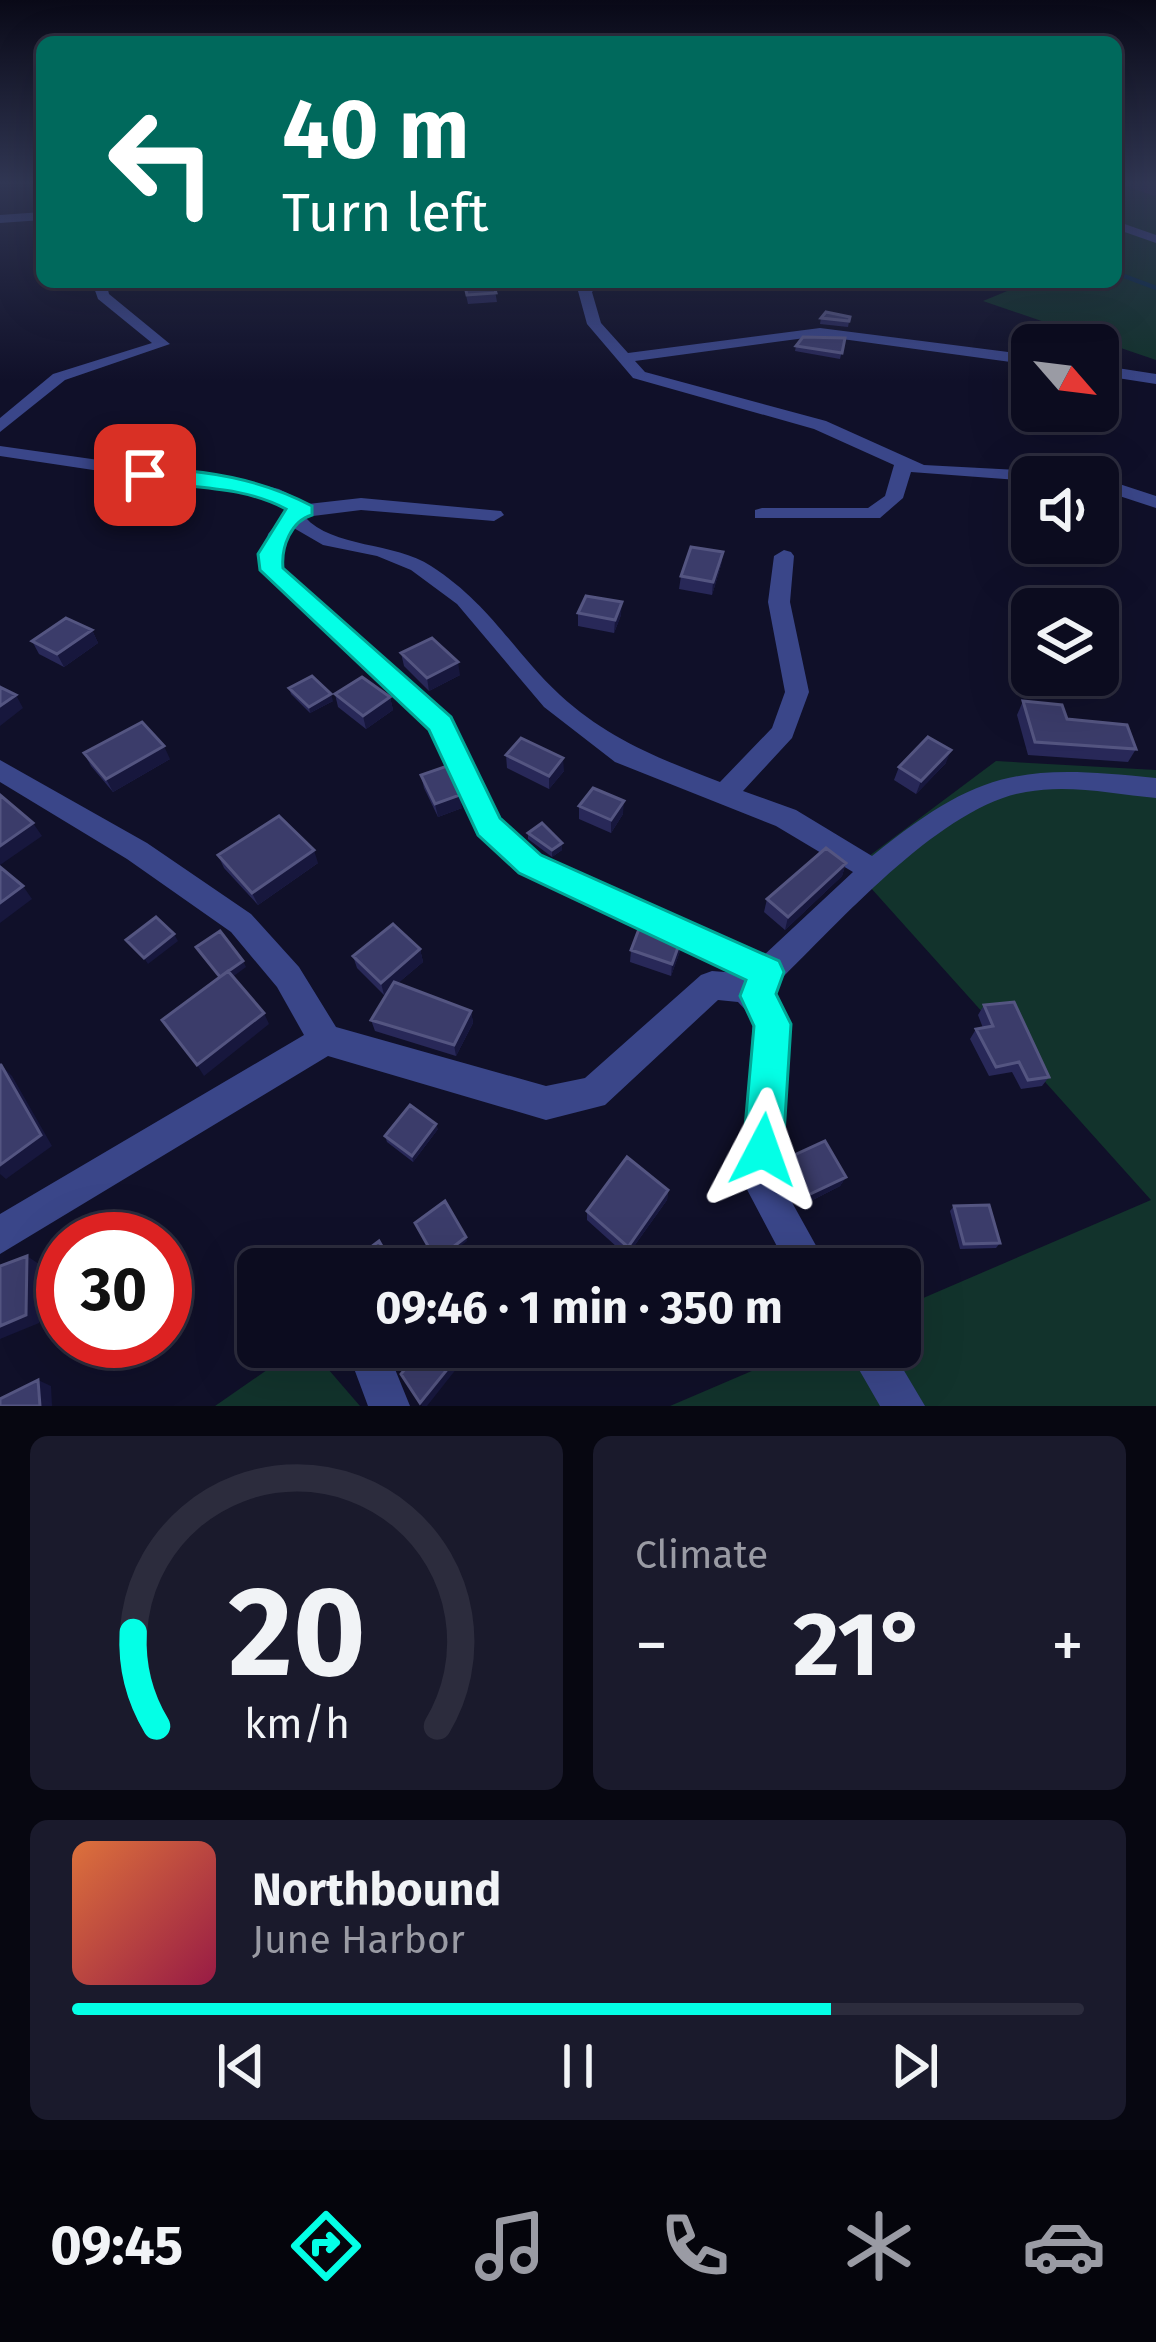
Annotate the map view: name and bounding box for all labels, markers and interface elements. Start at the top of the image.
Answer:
text: 40 m [282,79,470,180]
icon: left [84,84,240,240]
text: Turn left [282,181,489,245]
north arrow [1011,324,1119,432]
map controls [1011,324,1119,696]
pin [94,424,196,526]
icon: arrive [112,442,178,508]
button: sound [1011,456,1119,564]
button: layers [1011,588,1119,696]
position arrow [700,1087,826,1213]
speed limit sign: 30 [36,1212,192,1368]
text: 09:46 · 1 min · 350 m [375,1281,783,1335]
text: Climate [635,1532,768,1578]
text: 20 [228,1558,365,1708]
text: 21° [793,1591,926,1699]
text: − [635,1606,668,1685]
text: + [1051,1606,1084,1685]
text: km/h [243,1698,350,1749]
text: Northbound [252,1863,501,1917]
text: June Harbor [252,1917,465,1963]
icon: previous [208,2033,274,2099]
icon: pause [545,2033,611,2099]
icon: next [882,2033,948,2099]
icon: directions [284,2204,368,2288]
icon: music [468,2204,552,2288]
icon: phone [653,2204,737,2288]
icon: climate [837,2204,921,2288]
icon: car [1022,2204,1106,2288]
text: 09:45 [50,2214,183,2278]

